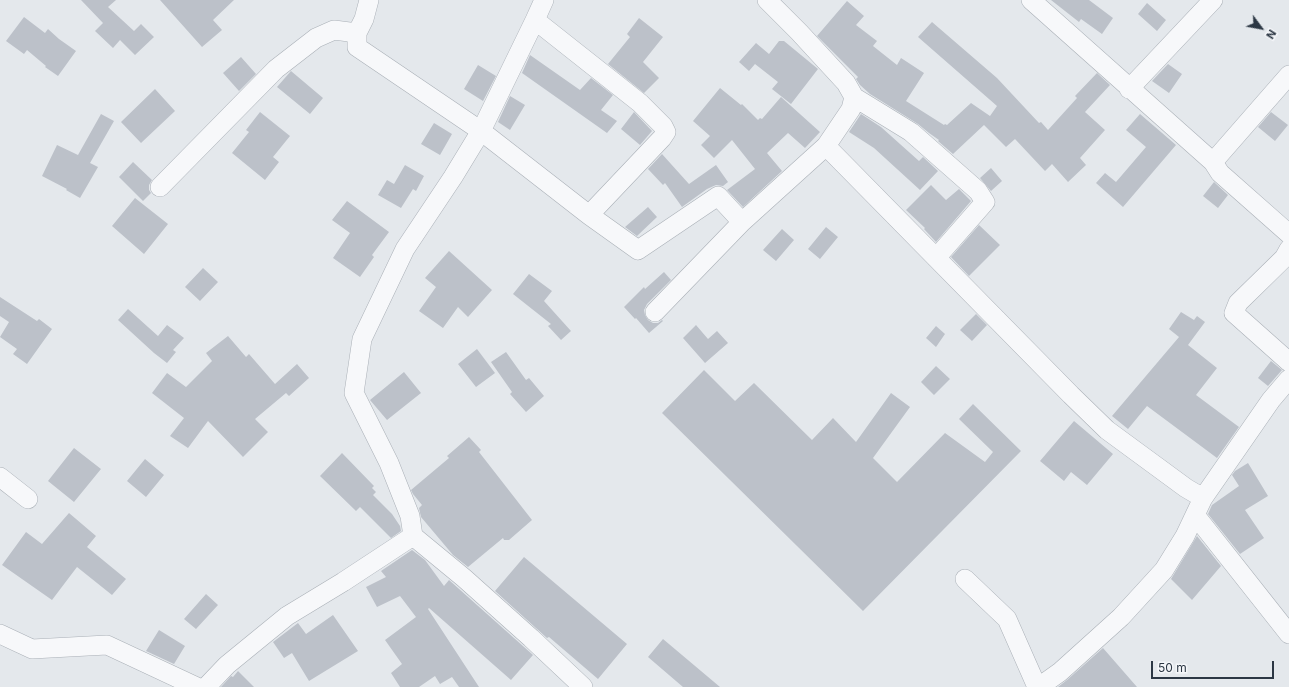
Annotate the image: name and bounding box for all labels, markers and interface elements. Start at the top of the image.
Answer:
north arrow [1241,8,1281,48]
text: N [1263,27,1279,42]
scale bar [1153,653,1276,679]
text: 50 m [1158,660,1187,675]

